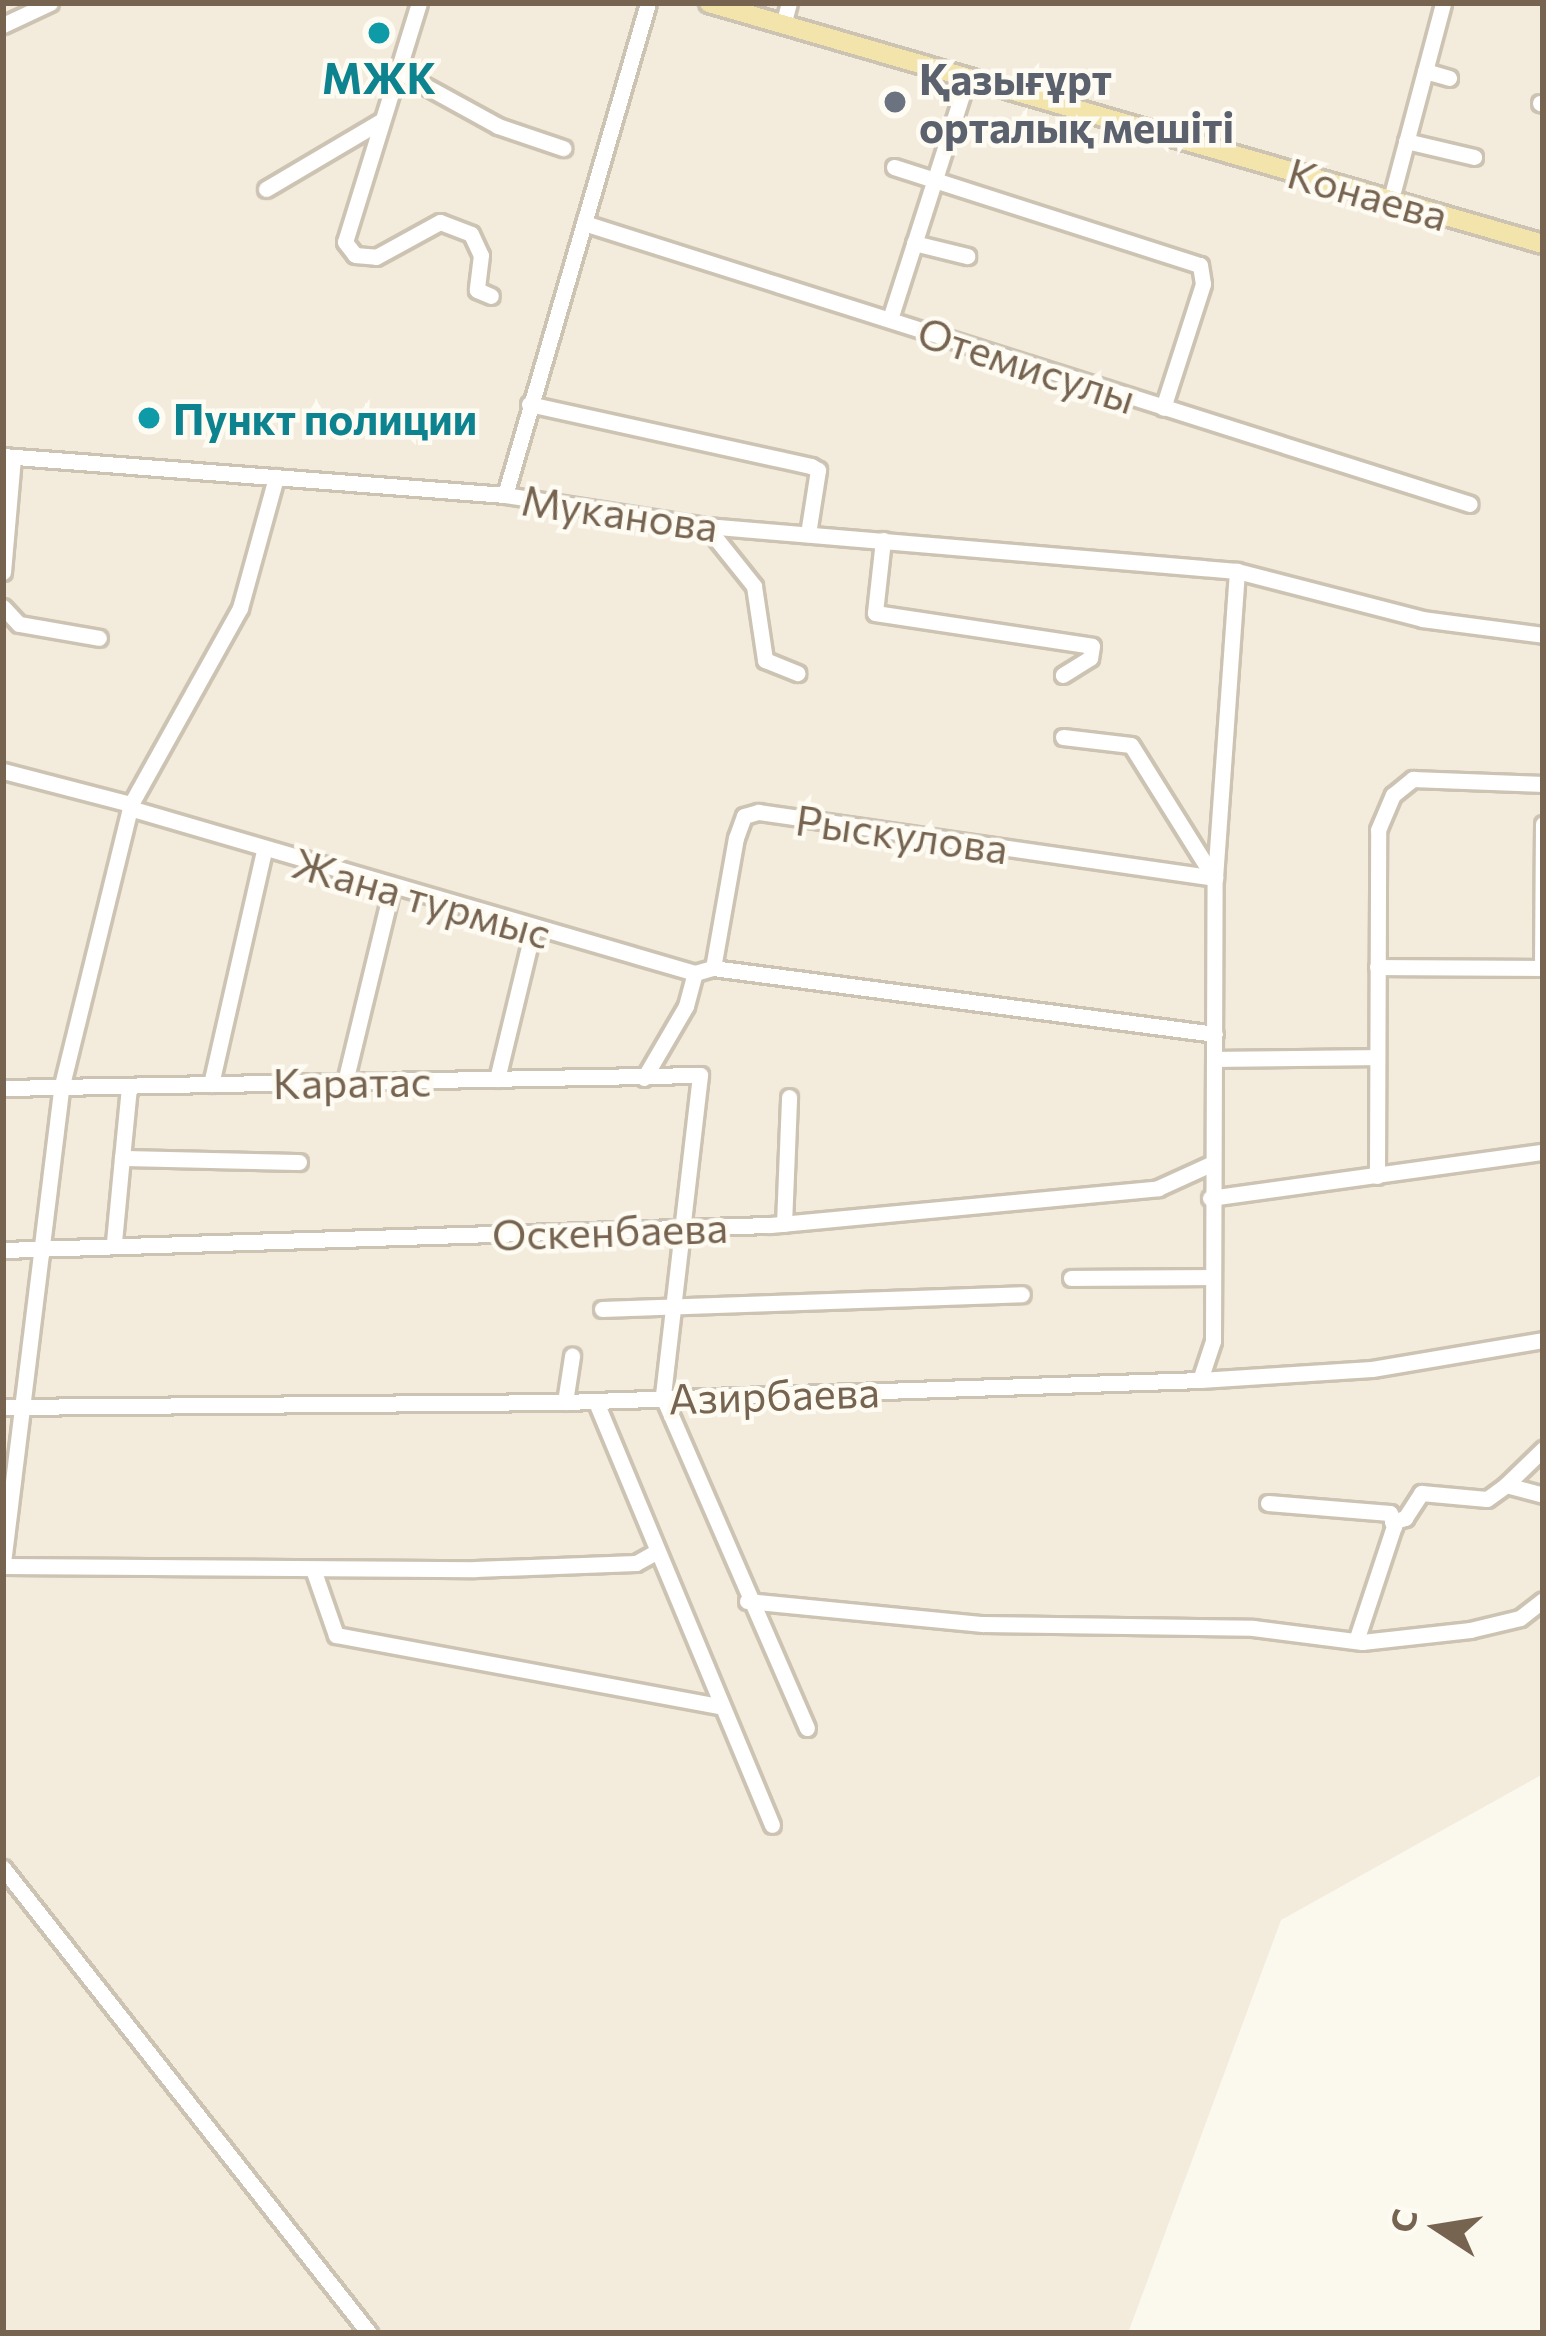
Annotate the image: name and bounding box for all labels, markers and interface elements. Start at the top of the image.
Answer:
marker: МЖК [366,20,392,46]
place label: МЖК [322,52,436,102]
place label: Қазығұрт орталық мешіті [919,53,1234,152]
marker: Қазығұрт орталық мешіті [882,89,908,115]
street label: Конаева [1282,146,1454,240]
street label: Отемисулы [912,305,1142,423]
place label: Пункт полиции [173,393,477,443]
marker: Пункт полиции [136,405,162,431]
street label: Муканова [519,473,721,551]
street label: Рыскулова [793,793,1011,873]
street label: Жана турмыс [287,836,557,958]
street label: Каратас [272,1054,432,1108]
street label: Оскенбаева [491,1201,729,1259]
street label: Азирбаева [667,1365,881,1423]
north arrow [1378,2168,1498,2288]
text: С [1380,2205,1425,2236]

